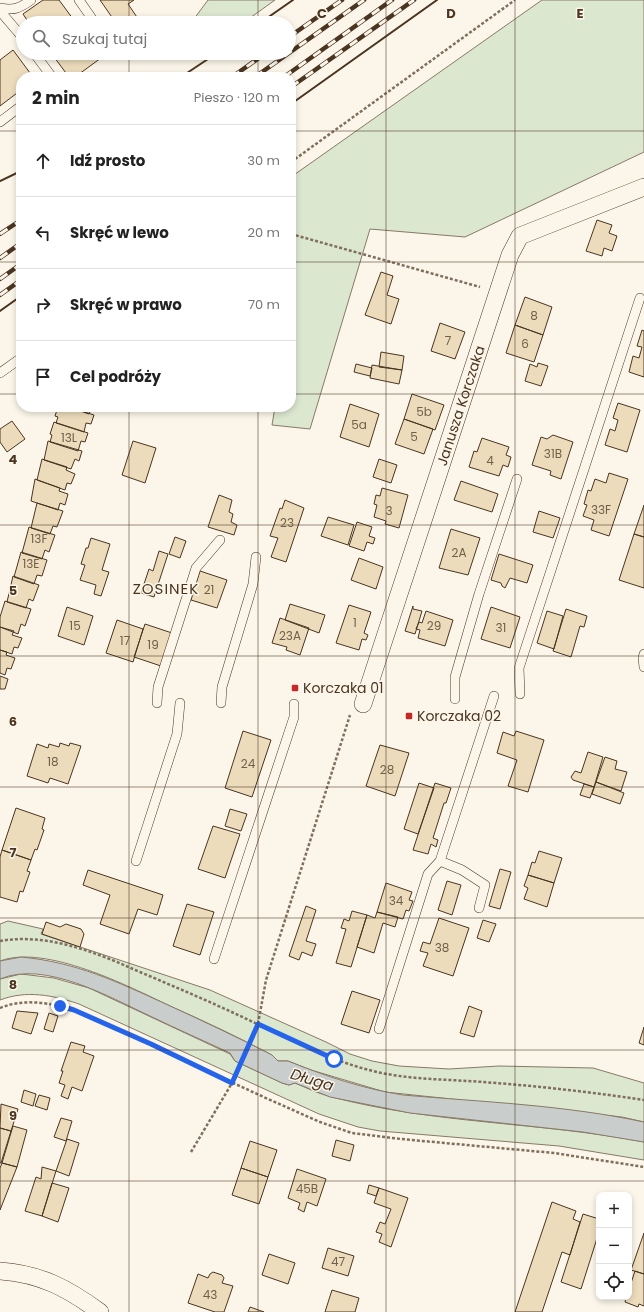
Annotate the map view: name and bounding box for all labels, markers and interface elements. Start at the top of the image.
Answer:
text: C [317,4,327,23]
text: D [446,4,456,23]
text: E [576,4,584,23]
search box [16,16,296,60]
icon: search [30,27,52,49]
text: Szukaj tutaj [62,28,147,49]
text: 2 min [32,86,80,110]
text: Pieszo · 120 m [194,88,280,107]
icon: ahead [32,150,54,172]
text: Idź prosto [70,150,145,171]
text: 30 m [247,151,280,170]
icon: left [32,222,54,244]
text: Skręć w lewo [70,222,169,243]
text: 20 m [247,223,280,242]
icon: right [32,294,54,316]
text: Skręć w prawo [70,294,182,315]
text: 70 m [248,295,280,314]
house number: 8 [530,307,538,324]
house number: 7 [445,332,452,349]
house number: 6 [521,335,529,352]
street label: Janusza Korczaka [432,343,490,468]
icon: arrive [32,366,54,388]
text: Cel podróży [70,366,161,387]
house number: 5b [416,403,432,420]
house number: 5a [351,416,367,433]
house number: 5 [410,428,418,445]
house number: 13L [61,429,77,446]
house number: 31B [544,445,562,462]
text: 4 [9,450,18,469]
house number: 4 [486,452,494,469]
house number: 33F [591,501,611,518]
house number: 3 [385,502,393,519]
house number: 23 [280,514,294,531]
house number: 13F [31,530,47,547]
house number: 2A [452,544,467,561]
house number: 13E [22,555,40,572]
district label: ZOSINEK [133,578,199,599]
text: 5 [9,581,17,600]
house number: 21 [204,581,214,598]
house number: 1 [353,614,357,631]
house number: 15 [69,617,81,634]
house number: 29 [427,617,441,634]
house number: 31 [496,619,506,636]
house number: 23A [279,627,301,644]
house number: 17 [120,632,131,649]
house number: 19 [147,636,159,653]
place label: Korczaka 01 [303,678,384,698]
marker: Korczaka 01 [290,683,300,693]
place label: Korczaka 02 [417,706,501,726]
marker: Korczaka 02 [404,711,414,721]
text: 6 [9,712,17,731]
house number: 18 [47,753,59,770]
house number: 24 [241,755,256,772]
house number: 28 [380,761,394,778]
text: 7 [10,843,17,862]
house number: 34 [389,892,404,909]
house number: 38 [435,939,449,956]
text: 8 [9,975,17,994]
route end [51,997,69,1015]
route start [325,1050,343,1068]
water label: Długa [288,1063,336,1096]
text: 9 [9,1106,17,1125]
house number: 45B [296,1180,318,1197]
map controls [596,1192,632,1300]
button: + [596,1192,632,1228]
button: − [596,1228,632,1264]
house number: 47 [331,1253,345,1270]
button: locate [596,1264,632,1300]
house number: 43 [203,1286,217,1303]

